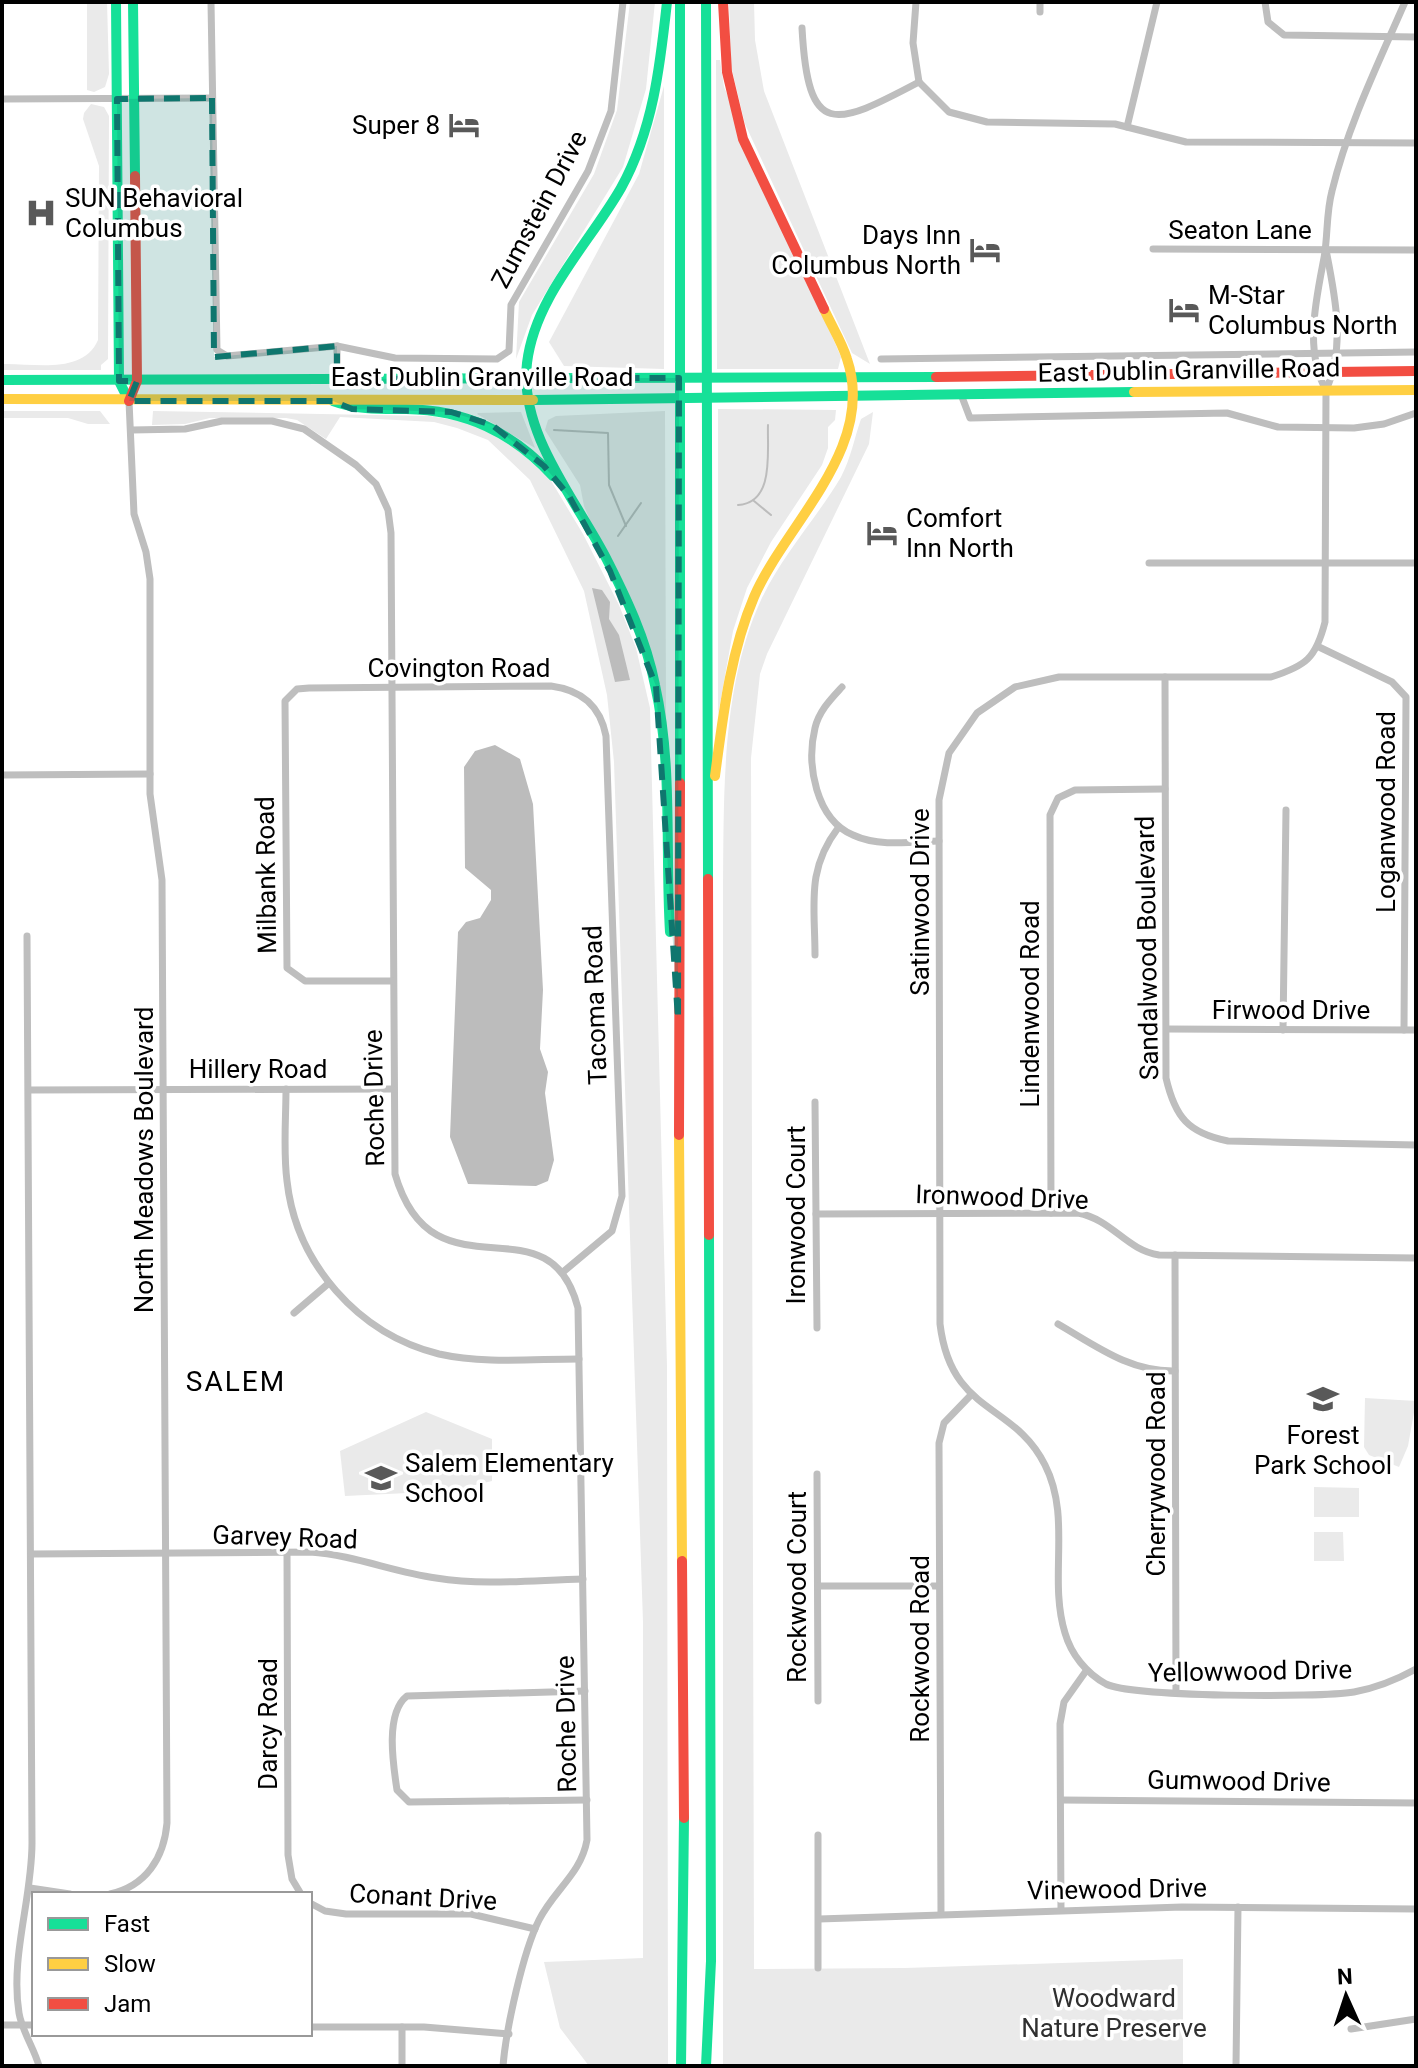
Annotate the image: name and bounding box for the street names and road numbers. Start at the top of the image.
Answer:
street label: Zumstein Drive [485,125,593,293]
street label: Seaton Lane [1168,215,1312,245]
street label: East Dublin Granville Road [1037,352,1341,388]
street label: East Dublin Granville Road [331,362,633,392]
street label: Covington Road [368,653,550,683]
street label: Loganwood Road [1371,711,1401,913]
street label: Milbank Road [250,796,282,954]
street label: Satinwood Drive [905,808,935,996]
street label: Sandalwood Boulevard [1130,816,1164,1080]
street label: Lindenwood Road [1015,900,1045,1108]
street label: Tacoma Road [577,925,613,1085]
street label: Firwood Drive [1212,995,1370,1025]
street label: North Meadows Boulevard [129,1007,159,1313]
street label: Roche Drive [358,1029,390,1167]
street label: Hillery Road [189,1054,327,1084]
street label: Ironwood Court [781,1125,811,1305]
street label: Ironwood Drive [915,1179,1089,1215]
street label: Cherrywood Road [1141,1371,1171,1577]
street label: Rockwood Court [782,1491,812,1683]
street label: Garvey Road [212,1519,358,1555]
street label: Rockwood Road [905,1555,935,1743]
street label: Yellowwood Drive [1148,1654,1352,1688]
street label: Roche Drive [550,1655,582,1793]
street label: Darcy Road [253,1658,283,1790]
street label: Gumwood Drive [1147,1764,1331,1798]
street label: Vinewood Drive [1027,1872,1207,1906]
street label: Conant Drive [348,1878,498,1916]

